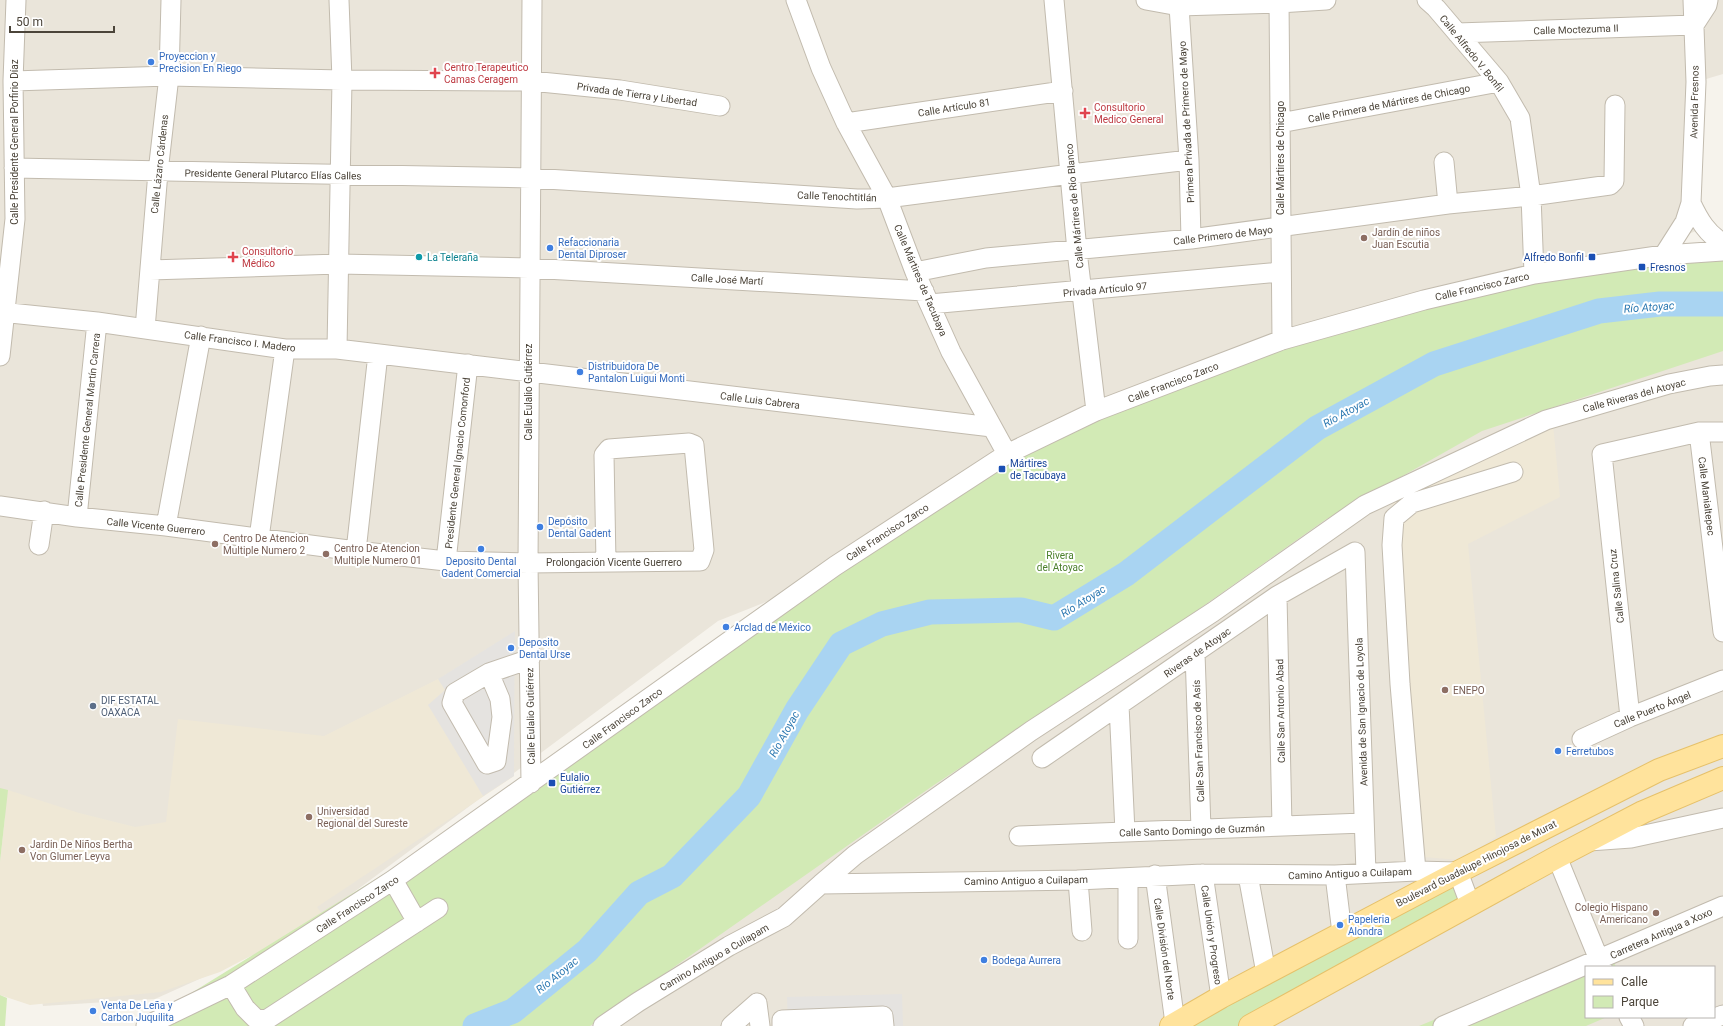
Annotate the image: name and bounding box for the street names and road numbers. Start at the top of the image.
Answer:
street label: Calle Alfredo V. Bonfil [1437,13,1506,94]
street label: Calle Moctezuma II [1533,23,1619,36]
street label: Primera Privada de Primero de Mayo [1177,40,1196,203]
street label: Calle Presidente General Porfirio Díaz [9,59,20,225]
street label: Avenida Fresnos [1688,65,1701,139]
street label: Privada de Tierra y Libertad [576,81,698,108]
street label: Calle Primera de Mártires de Chicago [1307,82,1471,125]
street label: Calle Artículo 81 [917,96,991,119]
street label: Calle Mártires de Chicago [1275,101,1286,215]
street label: Calle Lázaro Cárdenas [149,114,170,214]
street label: Calle Mártires de Río Blanco [1064,143,1085,269]
street label: Presidente General Plutarco Elías Calles [184,167,362,182]
street label: Calle Tenochtitlán [797,190,877,203]
street label: Calle Mártires de Tacubaya [892,223,949,338]
street label: Calle Primero de Mayo [1173,224,1274,247]
street label: Calle Francisco Zarco [1434,270,1530,303]
street label: Calle José Martí [691,272,764,287]
street label: Privada Artículo 97 [1063,280,1148,299]
street label: Calle Francisco I. Madero [184,329,297,354]
street label: Calle Presidente General Martín Carrera [73,332,102,508]
street label: Calle Eulalio Gutiérrez [523,344,534,440]
street label: Calle Francisco Zarco [1126,360,1220,405]
street label: Calle Riveras del Atoyac [1582,376,1687,415]
street label: Presidente General Ignacio Comonford [443,377,472,549]
street label: Calle Luis Cabrera [719,390,800,411]
street label: Calle Manialtepec [1696,456,1717,536]
street label: Calle Francisco Zarco [844,501,931,563]
street label: Calle Vicente Guerrero [106,516,206,537]
street label: Calle Salina Cruz [1607,548,1626,624]
street label: Prolongación Vicente Guerrero [546,557,682,568]
street label: Riveras de Atoyac [1162,625,1233,680]
street label: Avenida de San Ignacio de Loyola [1353,638,1370,786]
street label: Calle San Antonio Abad [1274,659,1287,763]
street label: Calle Eulalio Gutiérrez [524,667,537,765]
street label: Calle San Francisco de Asís [1191,680,1206,802]
street label: Calle Francisco Zarco [580,686,665,751]
street label: Calle Puerto Ángel [1612,688,1692,730]
street label: Boulevard Guadalupe Hinojosa de Murat [1394,818,1558,909]
street label: Calle Santo Domingo de Guzmán [1119,822,1265,839]
street label: Camino Antiguo a Cuilapam [1288,866,1412,881]
street label: Calle Francisco Zarco [314,873,401,935]
street label: Camino Antiguo a Cuilapam [964,874,1088,887]
street label: Calle Unión y Progreso [1199,885,1224,986]
street label: Calle División del Norte [1152,897,1177,1001]
street label: Carretera Antigua a Xoxo [1608,906,1714,961]
street label: Camino Antiguo a Cuilapam [658,922,771,993]

